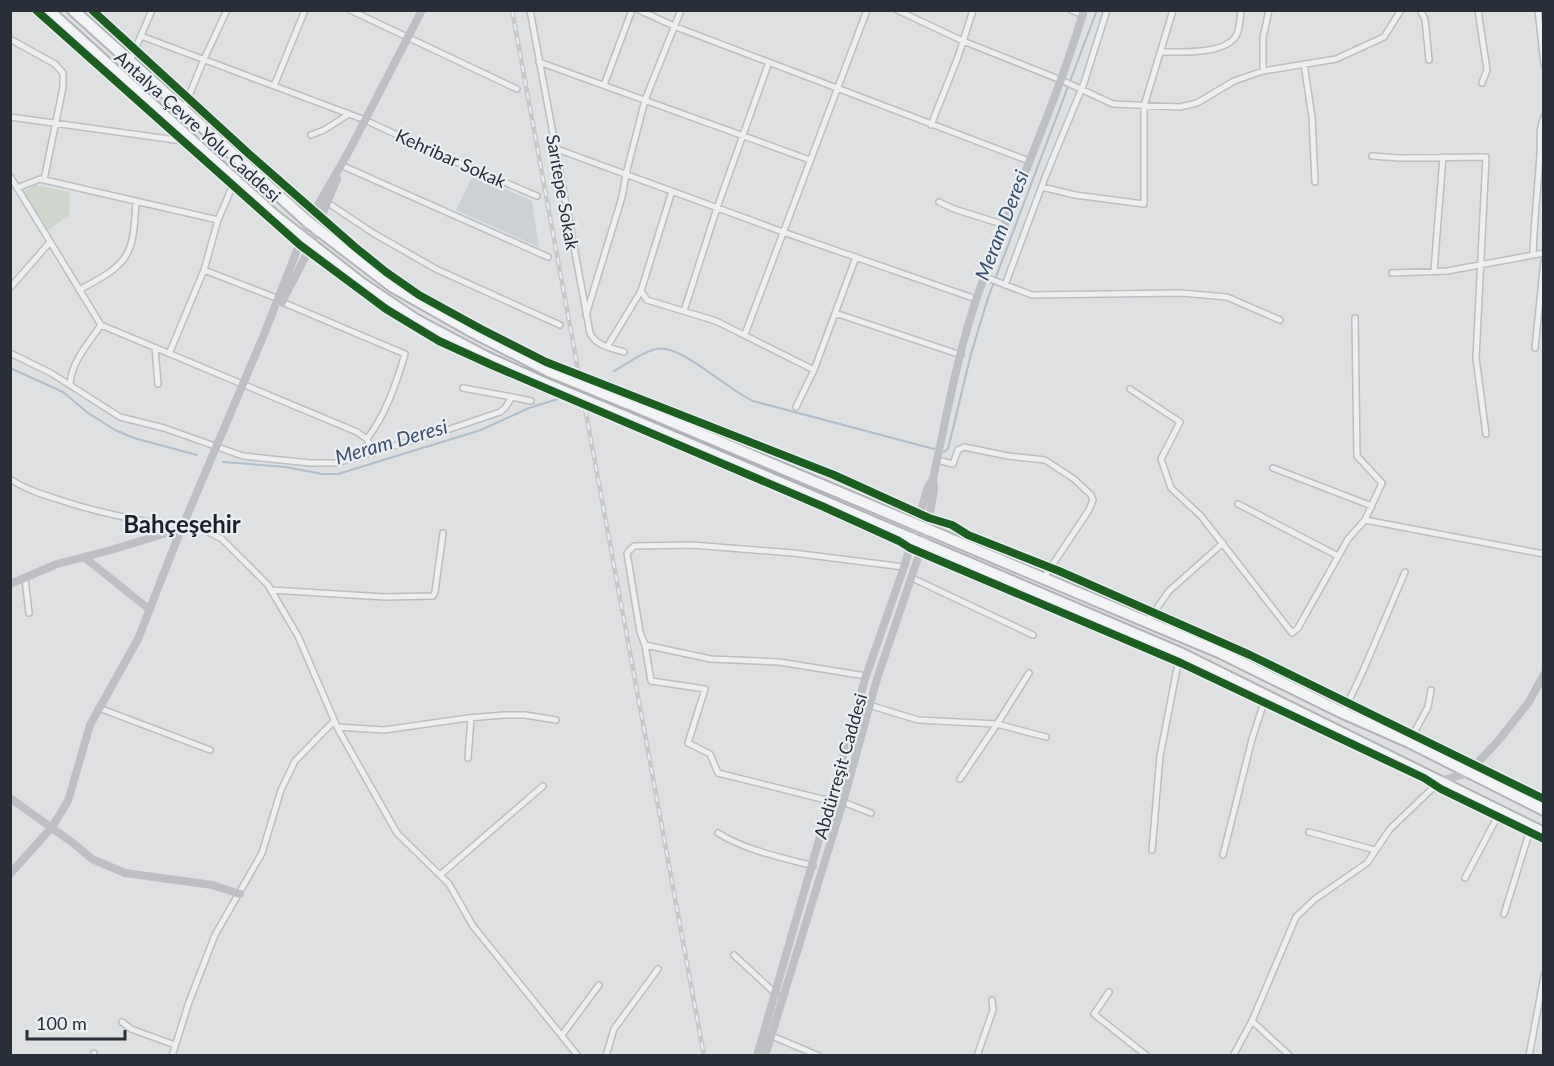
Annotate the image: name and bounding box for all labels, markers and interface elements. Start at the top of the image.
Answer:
street label: Antalya Çevre Yolu Caddesi [111,46,285,206]
street label: Kehribar Sokak [392,124,510,193]
street label: Sarıtepe Sokak [542,133,584,252]
water label: Meram Deresi [969,166,1033,283]
water label: Meram Deresi [332,413,450,468]
district label: Bahçeşehir [123,509,241,538]
street label: Abdürreşit Caddesi [809,691,871,841]
scale bar [27,1003,124,1041]
text: 100 m [36,1012,87,1034]

